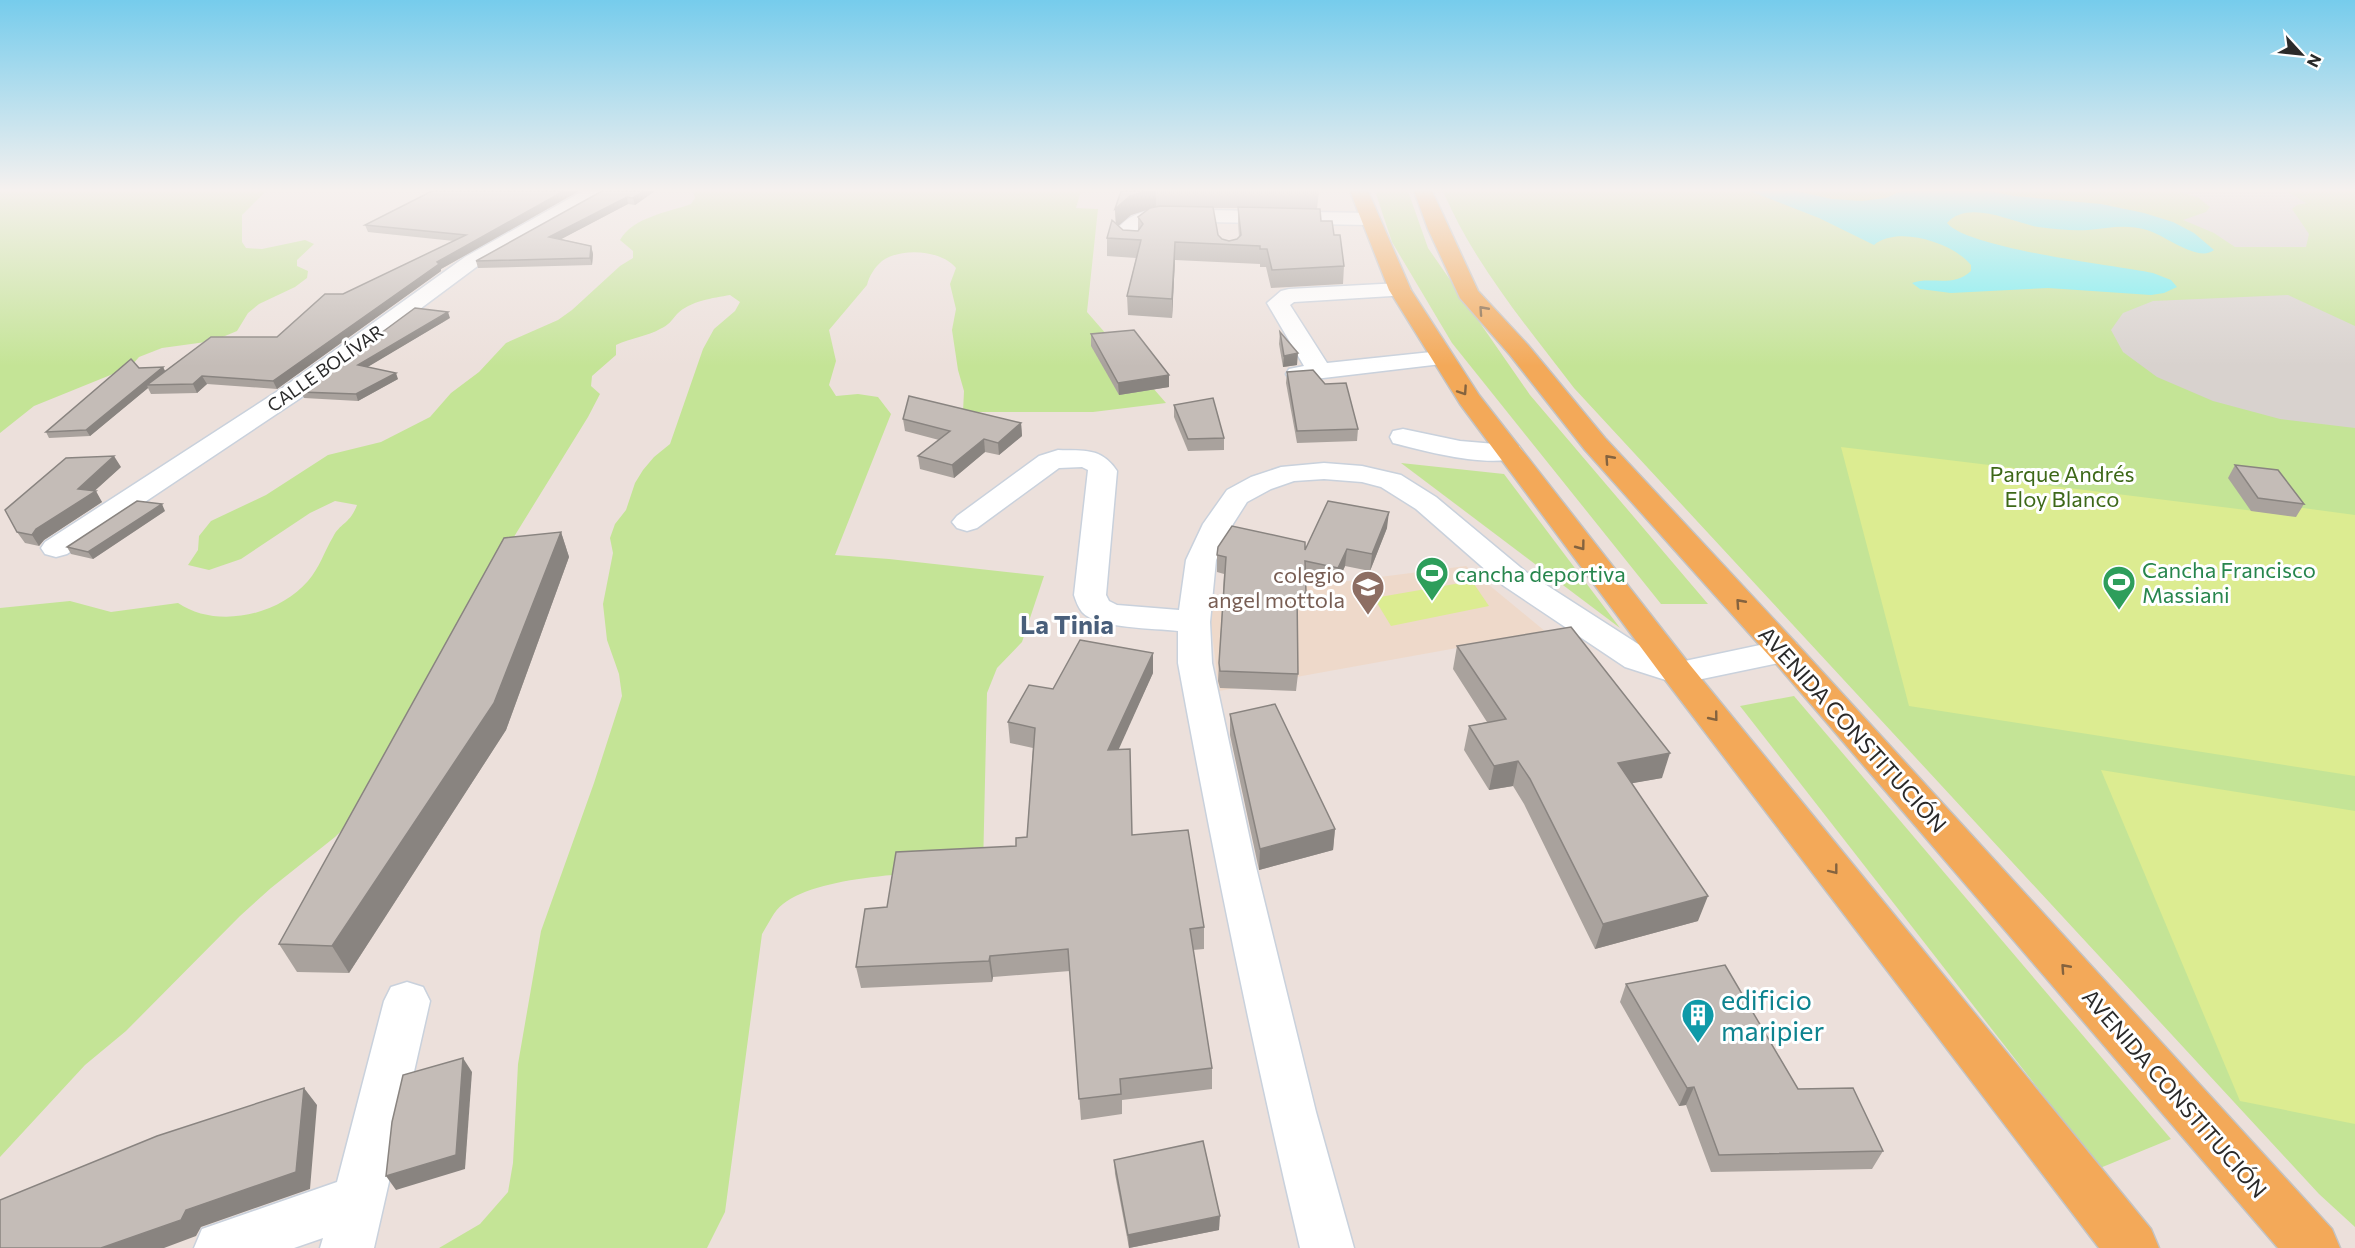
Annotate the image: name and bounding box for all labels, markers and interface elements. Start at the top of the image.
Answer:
north arrow [2271,24,2331,84]
text: N [2304,51,2326,71]
one-way arrow [1479,306,1490,317]
street label: CALLE BOLÍVAR [263,320,387,416]
one-way arrow [1456,384,1467,395]
one-way arrow [1605,455,1616,465]
park label: Parque Andrés Eloy Blanco [1989,460,2135,512]
one-way arrow [1574,539,1585,550]
sports icon: cancha deportiva [1414,555,1450,602]
place label: Cancha Francisco Massiani [2142,556,2316,608]
place label: cancha deportiva [1455,560,1626,587]
place label: colegio angel mottola [1207,561,1345,613]
sports icon: Cancha Francisco Massiani [2101,564,2137,611]
school or university icon: colegio angel mottola [1350,569,1386,616]
one-way arrow [1736,599,1747,610]
district label: La Tinia [1020,608,1114,639]
street label: AVENIDA CONSTITUCIÓN [1753,620,1953,838]
one-way arrow [1706,710,1717,721]
one-way arrow [1827,863,1838,874]
one-way arrow [2061,964,2072,975]
place label: edificio maripier [1721,983,1825,1047]
street label: AVENIDA CONSTITUCIÓN [2077,983,2273,1203]
building icon: edificio maripier [1680,997,1716,1044]

